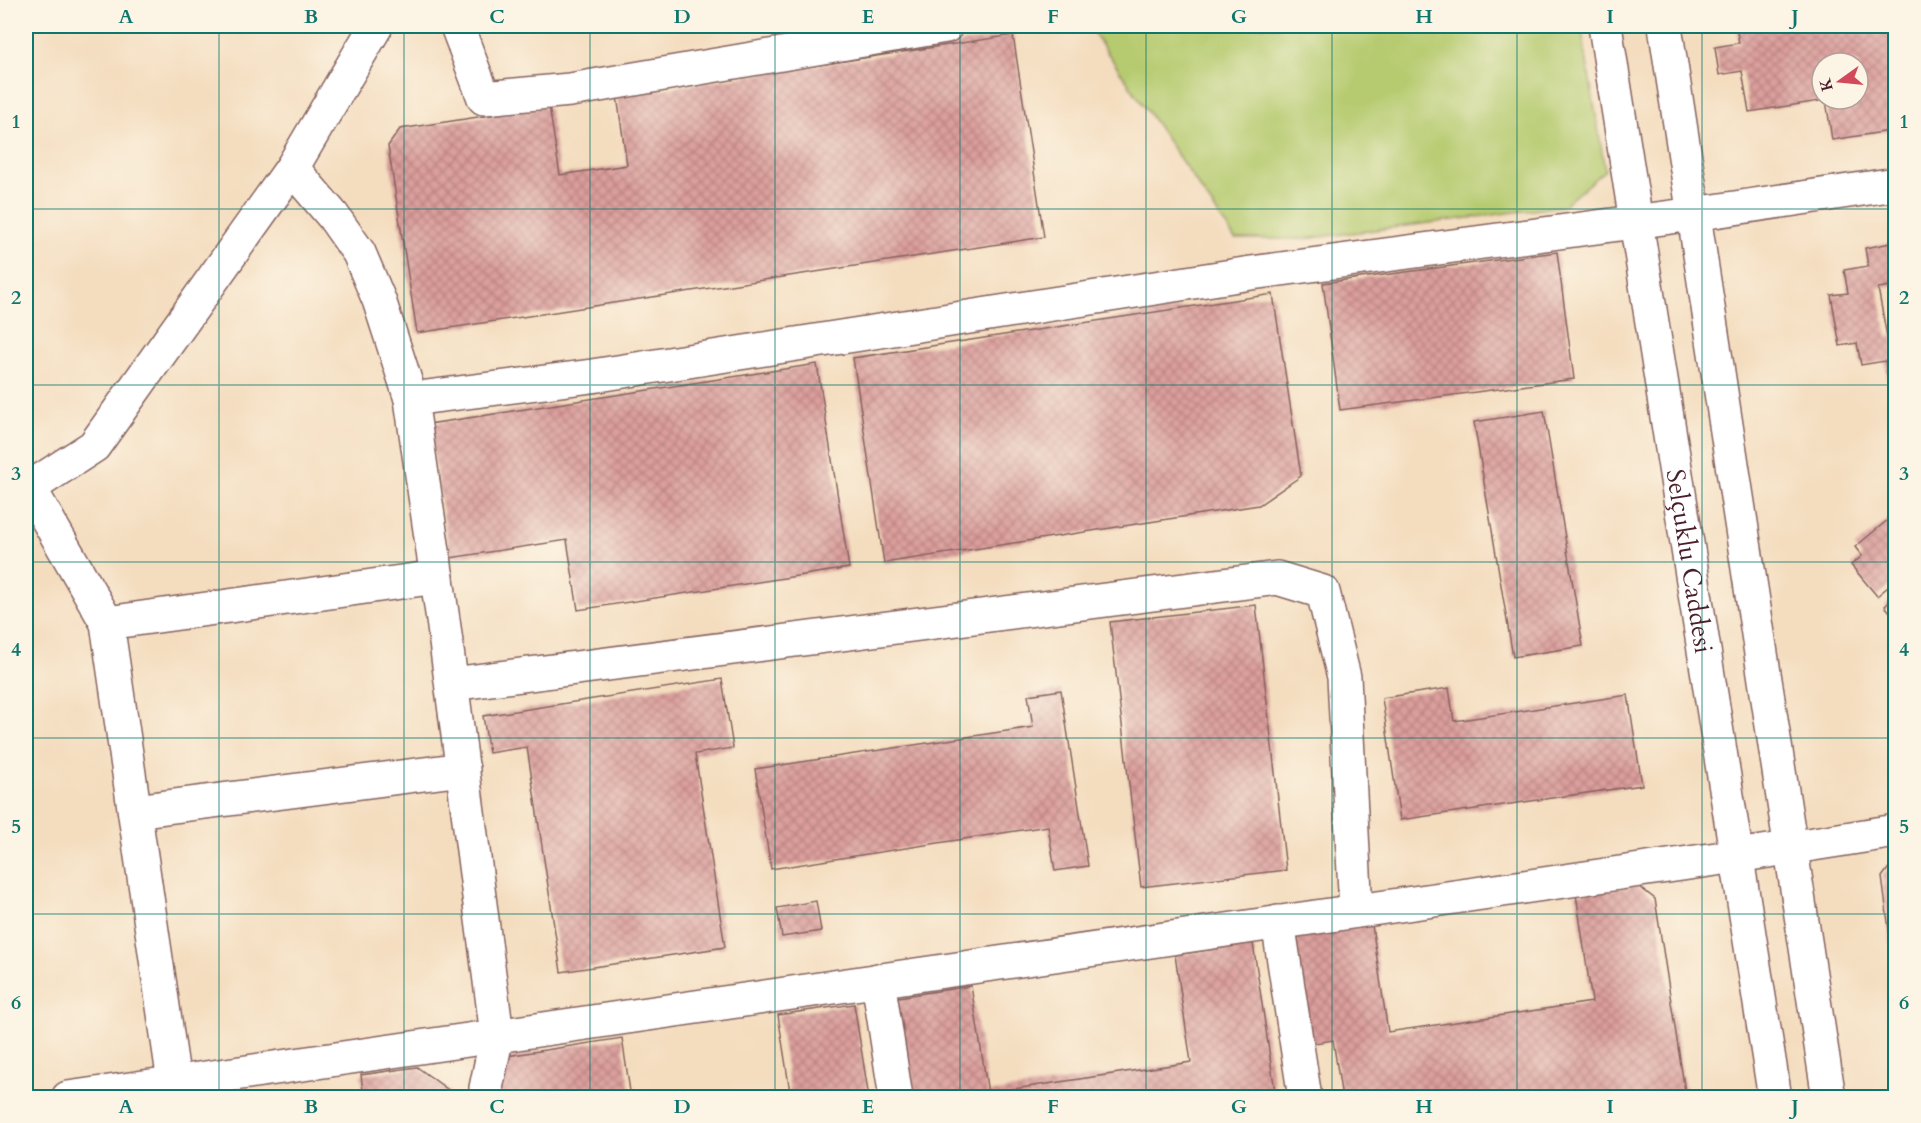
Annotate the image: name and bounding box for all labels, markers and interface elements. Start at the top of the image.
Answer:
text: A [118,3,134,30]
text: B [304,3,318,30]
text: C [489,3,505,30]
text: D [673,3,691,30]
text: E [862,3,874,30]
text: F [1047,3,1059,30]
text: G [1231,3,1247,30]
text: H [1415,3,1433,30]
text: I [1606,3,1614,30]
text: J [1788,3,1799,30]
north arrow [1810,51,1870,111]
text: K [1814,75,1839,94]
text: 1 [11,108,21,135]
text: 1 [1899,108,1909,135]
text: 2 [11,284,21,311]
text: 2 [1899,284,1909,311]
text: 3 [11,460,21,487]
text: 3 [1899,460,1909,487]
street label: Selçuklu Caddesi [1658,467,1721,656]
text: 4 [11,636,21,663]
text: 4 [1899,636,1909,663]
text: 5 [11,813,21,840]
text: 5 [1899,813,1909,840]
text: 6 [11,989,21,1016]
text: 6 [1899,989,1909,1016]
text: A [118,1093,134,1120]
text: B [304,1093,318,1120]
text: C [489,1093,505,1120]
text: D [673,1093,691,1120]
text: E [862,1093,874,1120]
text: F [1047,1093,1059,1120]
text: G [1231,1093,1247,1120]
text: H [1415,1093,1433,1120]
text: I [1606,1093,1614,1120]
text: J [1788,1093,1799,1120]

